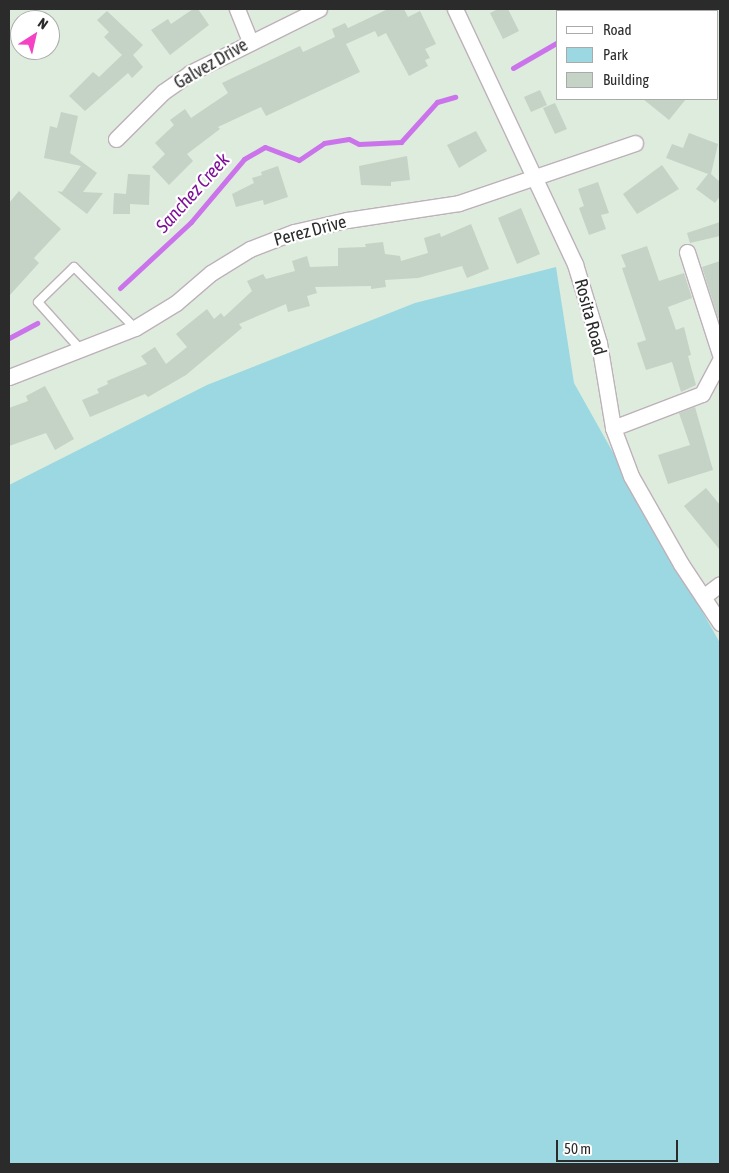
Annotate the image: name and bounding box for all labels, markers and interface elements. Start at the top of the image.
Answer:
north arrow [10,10,60,60]
legend [556,10,719,100]
text: N [35,15,51,32]
text: Road [603,21,632,38]
street label: Galvez Drive [170,34,252,94]
text: Park [603,46,628,63]
text: Building [603,71,649,88]
water label: Sanchez Creek [151,149,235,237]
street label: Perez Drive [271,211,349,251]
street label: Rosita Road [569,276,611,358]
scale bar [559,1130,682,1162]
text: 50 m [564,1140,591,1157]

